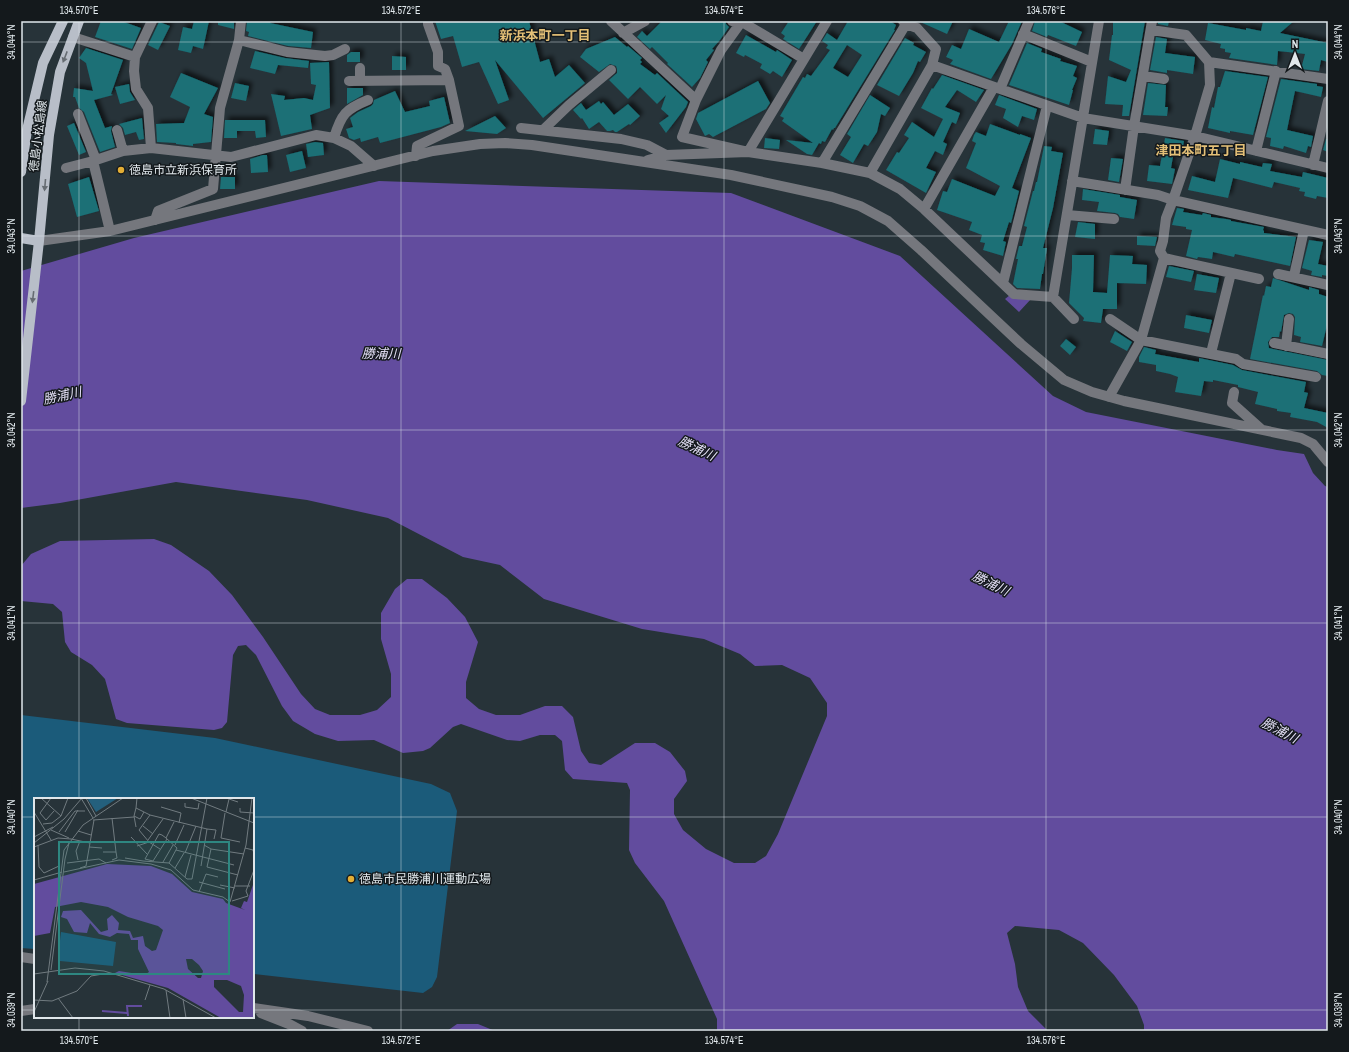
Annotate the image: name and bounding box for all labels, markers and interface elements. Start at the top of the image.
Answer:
text: 134.570°E [59,4,99,17]
text: 134.572°E [381,4,421,17]
text: 134.574°E [704,4,744,17]
text: 134.576°E [1026,4,1066,17]
text: 34.044°N [5,24,18,60]
text: 34.044°N [1332,24,1345,60]
district label: 新浜本町一丁目 [499,27,591,44]
north arrow [1275,34,1315,74]
text: N [1292,37,1298,51]
one-way arrow [62,52,68,64]
street label: 徳島小松島線 [26,99,50,173]
district label: 津田本町五丁目 [1155,142,1247,159]
place label: 徳島市立新浜保育所 [129,162,237,178]
marker: 徳島市立新浜保育所 [116,165,126,175]
one-way arrow [41,179,48,191]
text: 34.043°N [5,218,18,254]
text: 34.043°N [1332,218,1345,254]
one-way arrow [30,291,36,303]
water label: 勝浦川 [361,345,403,362]
water label: 勝浦川 [41,383,85,408]
text: 34.042°N [5,412,18,448]
text: 34.042°N [1332,412,1345,448]
water label: 勝浦川 [676,433,720,465]
water label: 勝浦川 [970,567,1014,601]
text: 34.041°N [5,605,18,641]
text: 34.041°N [1332,605,1345,641]
water label: 勝浦川 [1259,714,1303,748]
inset map [34,798,254,1018]
text: 34.040°N [5,799,18,835]
text: 34.040°N [1332,799,1345,835]
place label: 徳島市民勝浦川運動広場 [359,871,491,887]
marker: 徳島市民勝浦川運動広場 [346,874,356,884]
text: 34.039°N [5,992,18,1028]
text: 34.039°N [1332,992,1345,1028]
text: 134.570°E [59,1034,99,1047]
text: 134.572°E [381,1034,421,1047]
text: 134.574°E [704,1034,744,1047]
text: 134.576°E [1026,1034,1066,1047]

